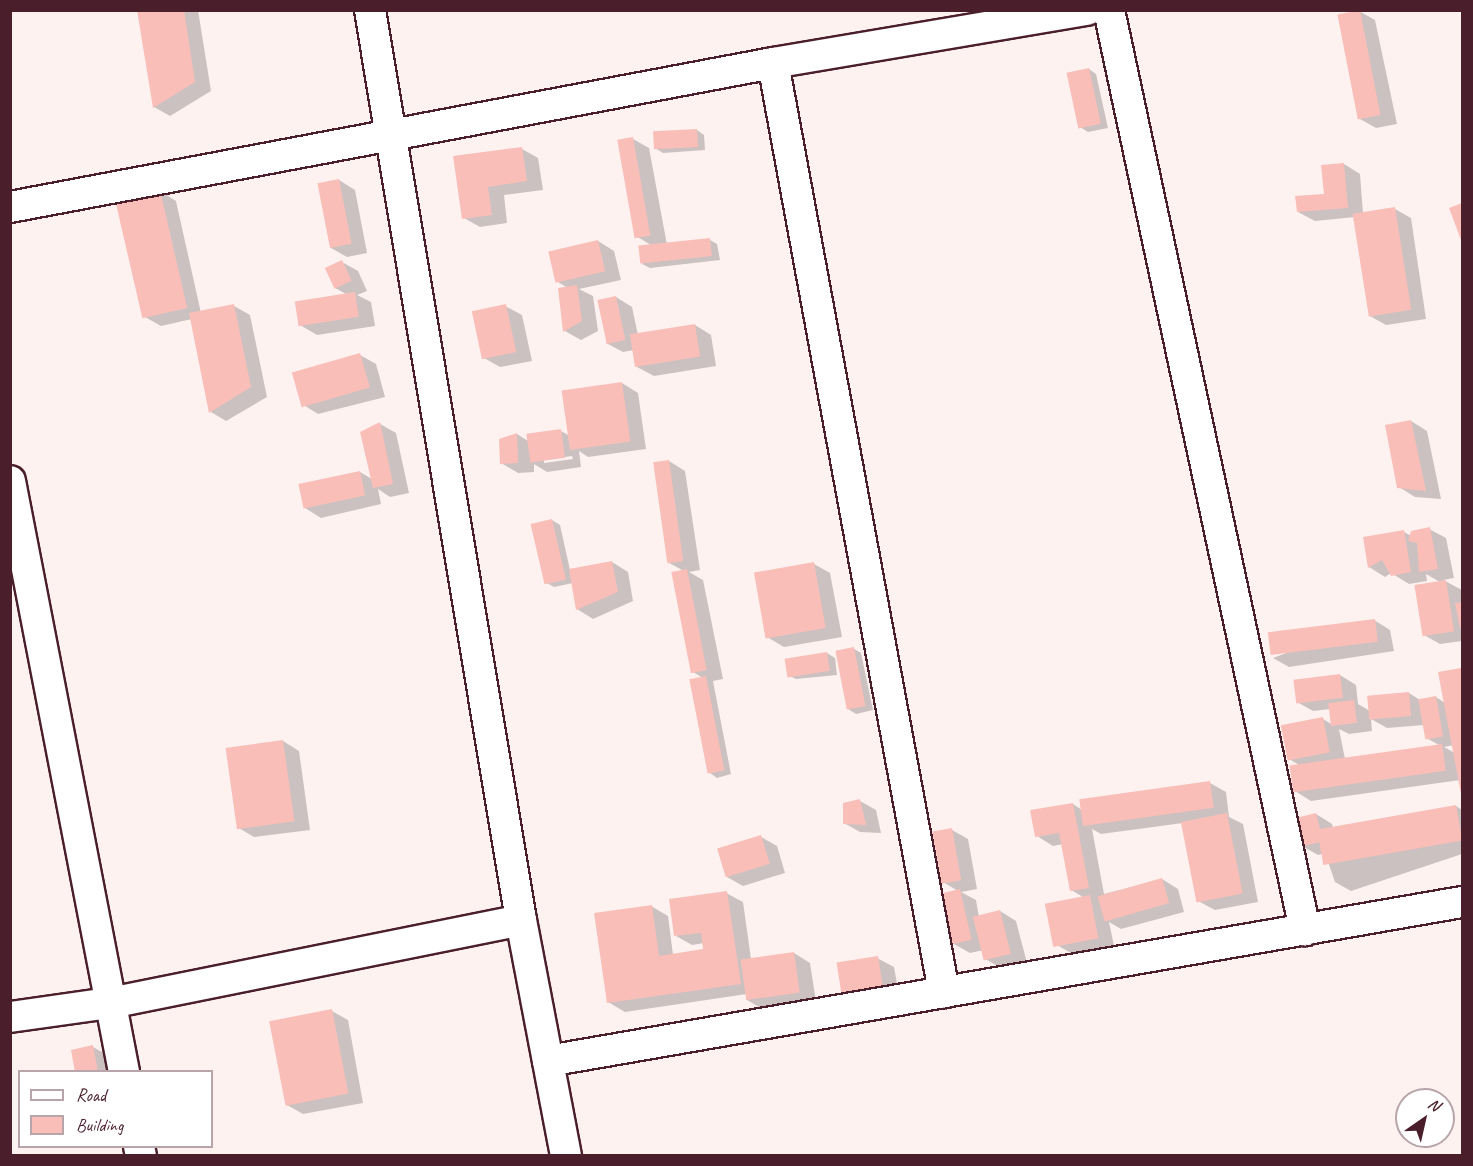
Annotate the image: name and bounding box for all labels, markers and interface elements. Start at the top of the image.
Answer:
legend [18,1070,213,1148]
text: Road [76,1084,106,1106]
north arrow [1395,1088,1455,1148]
text: N [1424,1094,1444,1116]
text: Building [76,1114,123,1136]

